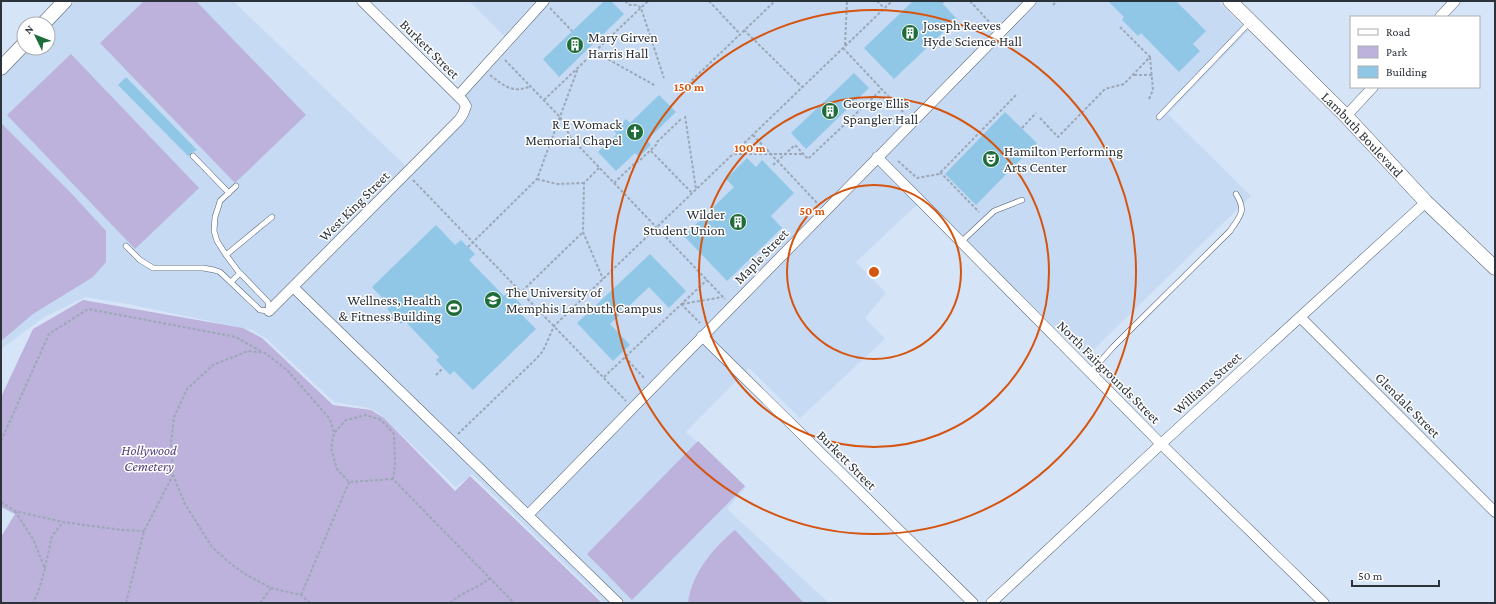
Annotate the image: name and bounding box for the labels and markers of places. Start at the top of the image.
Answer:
place label: Joseph Reeves Hyde Science Hall [921,17,1022,49]
building icon: Joseph Reeves Hyde Science Hall [900,23,920,43]
place label: Mary Girven Harris Hall [588,29,658,61]
building icon: Mary Girven Harris Hall [565,35,585,55]
place label: George Ellis Spangler Hall [843,95,918,127]
building icon: George Ellis Spangler Hall [820,101,840,121]
place label: R E Womack Memorial Chapel [525,116,622,148]
church icon: R E Womack Memorial Chapel [625,122,645,142]
place label: Hamilton Performing Arts Center [1004,143,1123,175]
theatre icon: Hamilton Performing Arts Center [981,149,1001,169]
place label: Wilder Student Union [643,206,725,238]
building icon: Wilder Student Union [728,212,748,232]
centre of rings [867,265,881,279]
place label: The University of Memphis Lambuth Campus [506,284,662,316]
school or university icon: The University of Memphis Lambuth Campus [483,290,503,310]
place label: Wellness, Health & Fitness Building [338,292,441,324]
sports icon: Wellness, Health & Fitness Building [444,298,464,318]

